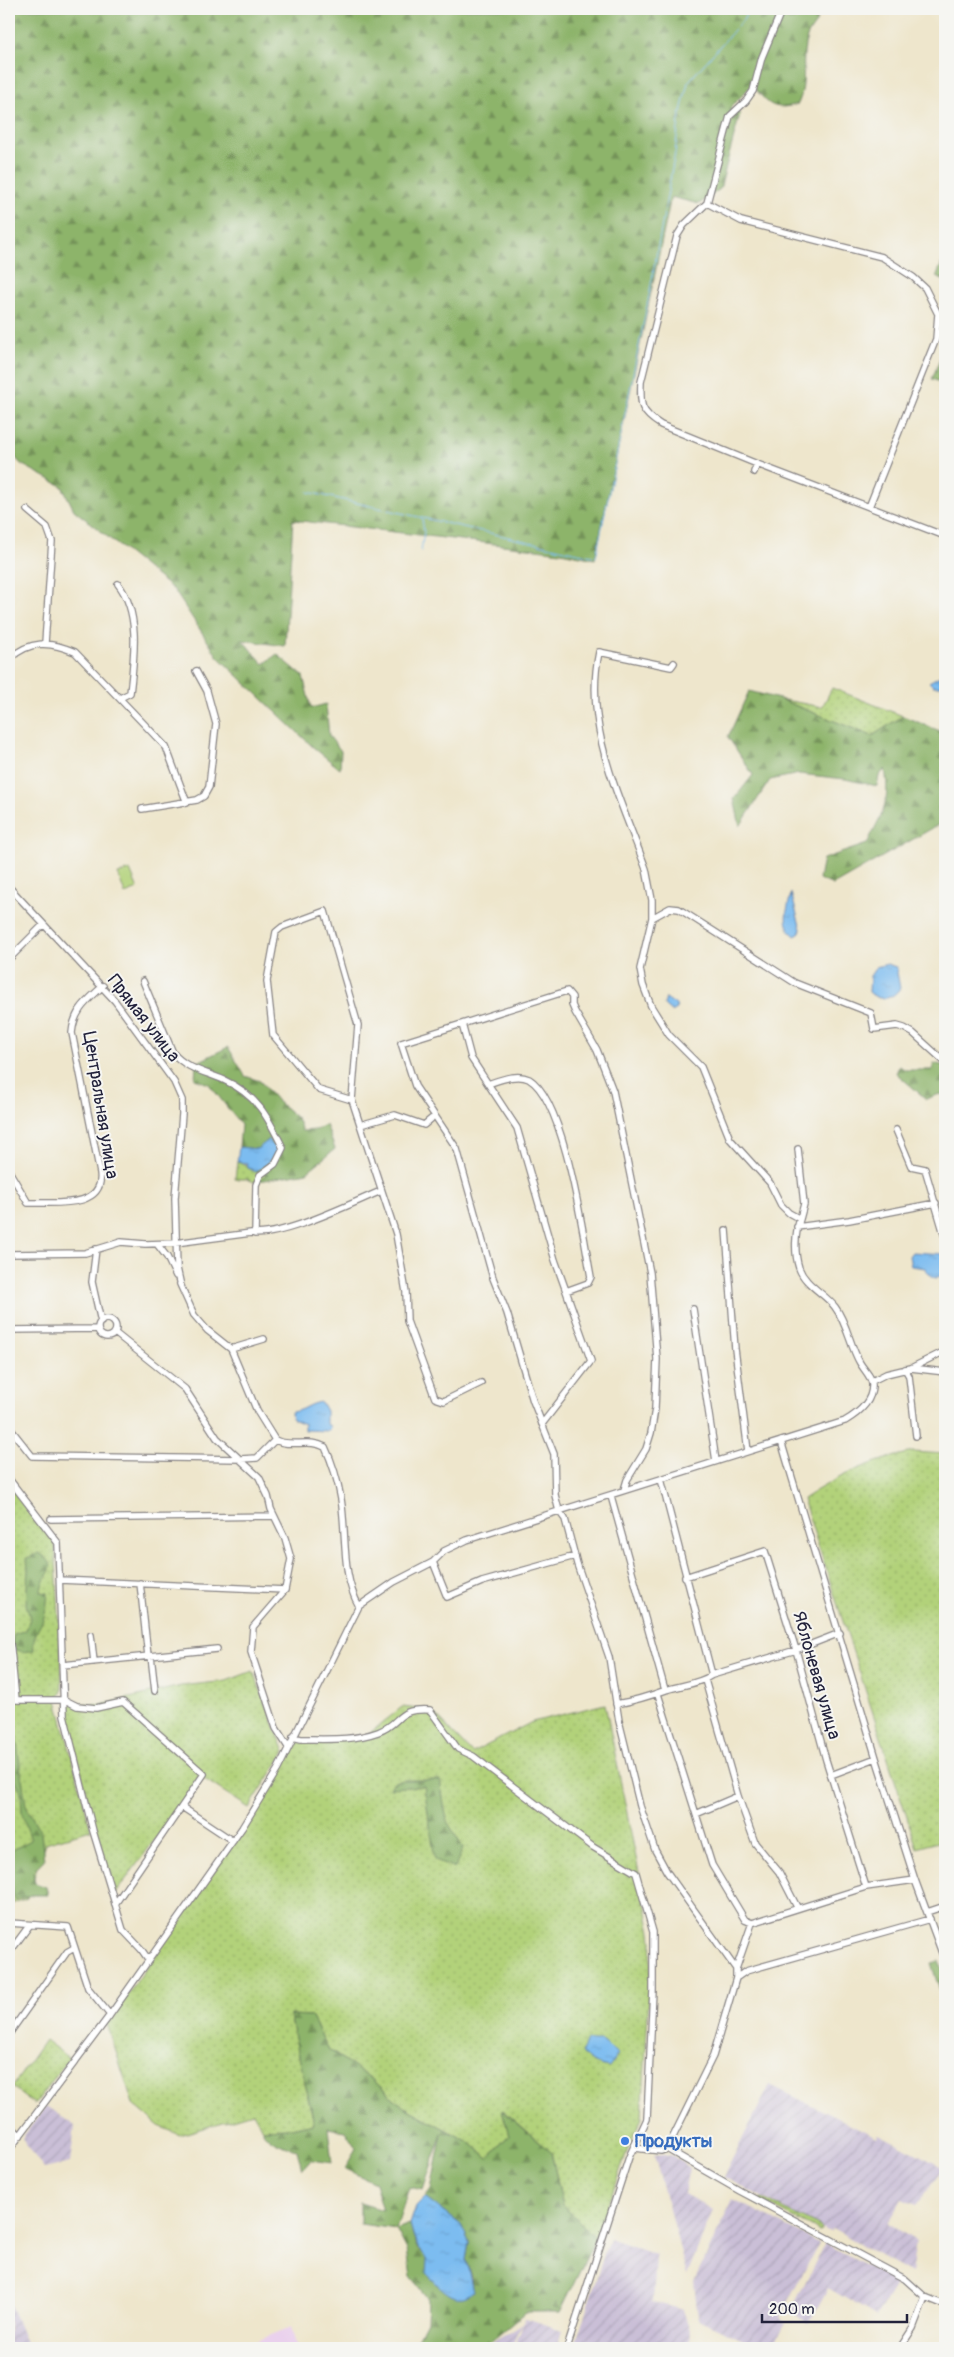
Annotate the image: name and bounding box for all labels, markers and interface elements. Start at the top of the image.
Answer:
street label: Прямая улица [102,970,185,1067]
street label: Центральная улица [78,1030,124,1180]
street label: Яблоневая улица [787,1608,846,1742]
place label: Продукты [635,2130,712,2153]
marker: Продукты [619,2135,631,2147]
scale bar [762,2292,906,2324]
text: 200 m [769,2300,814,2319]

